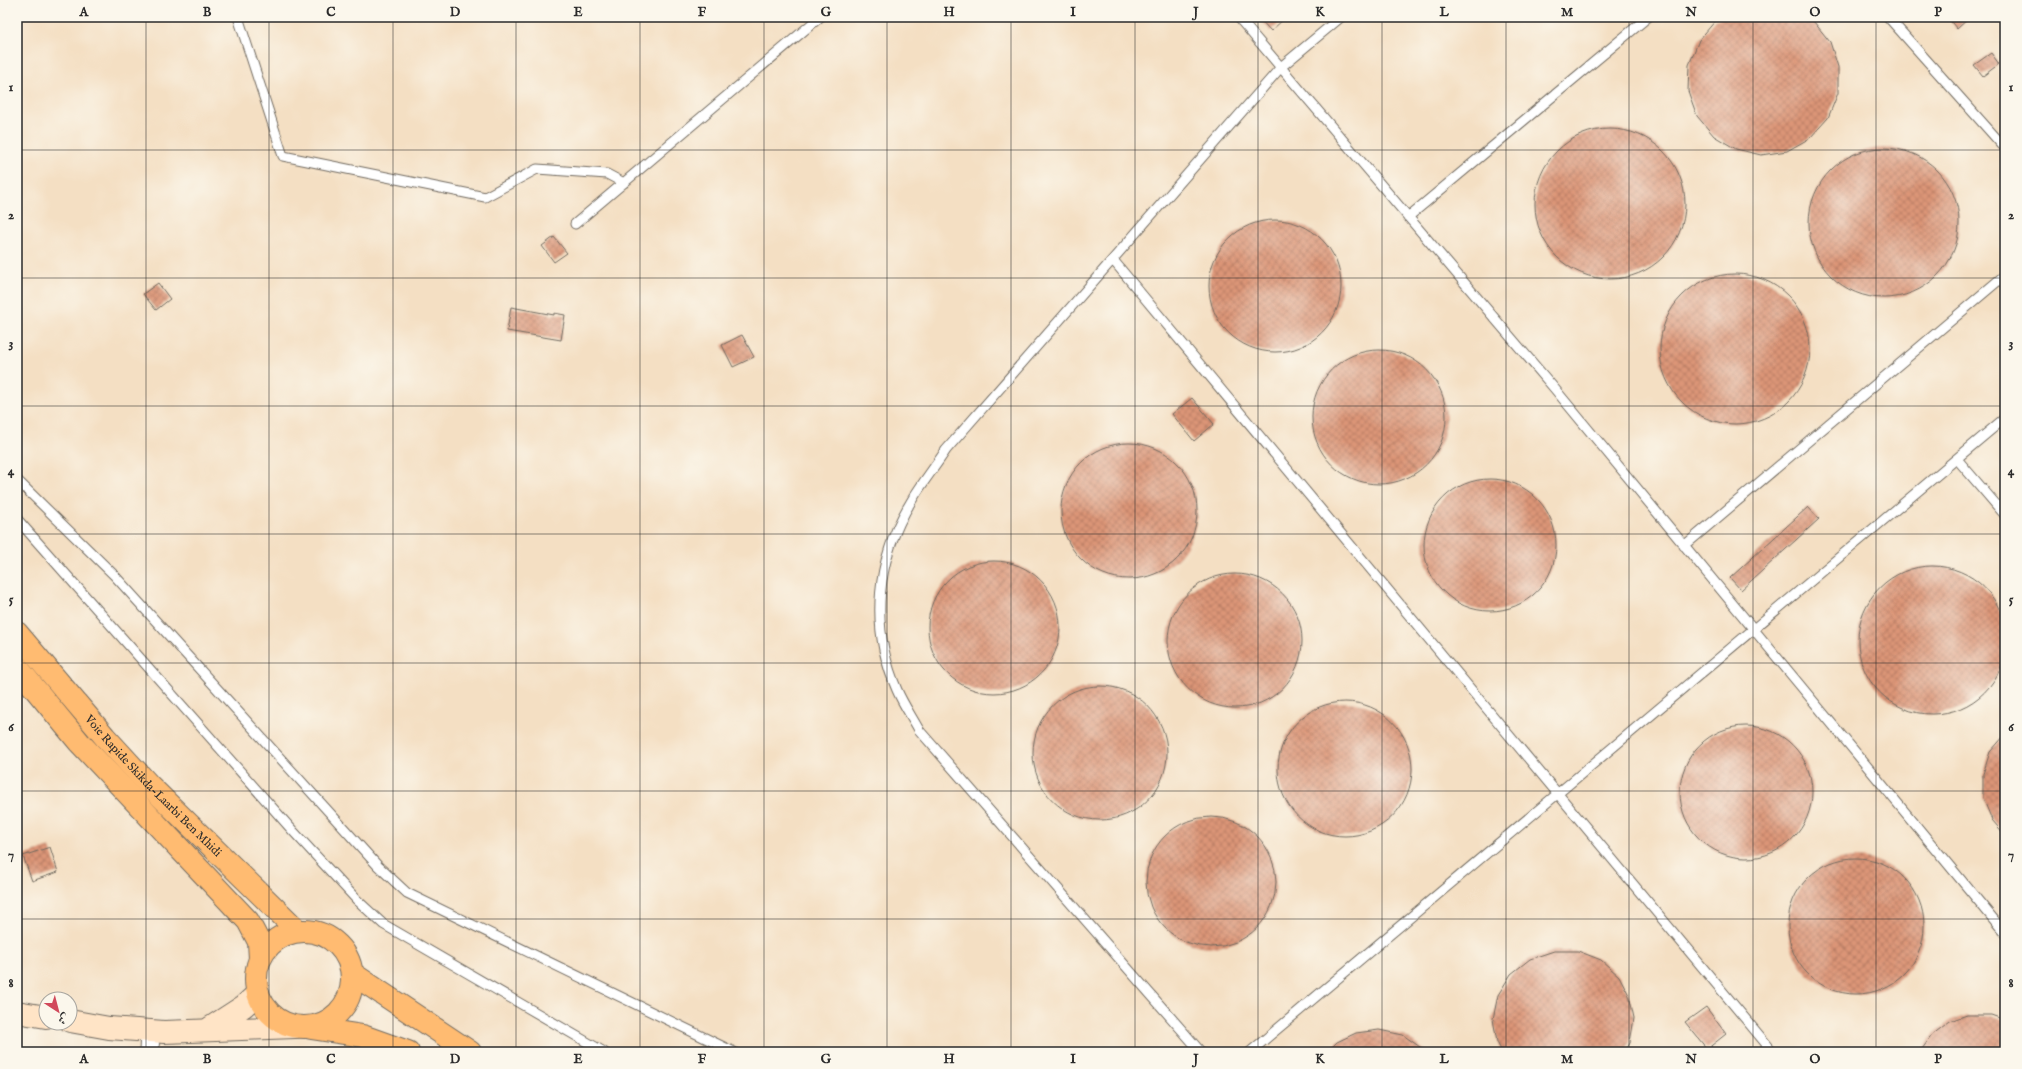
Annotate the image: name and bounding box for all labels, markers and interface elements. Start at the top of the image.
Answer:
text: A [79,4,90,21]
text: B [203,4,212,21]
text: C [326,4,336,21]
text: D [450,4,461,21]
text: E [573,4,583,21]
text: F [698,4,707,21]
text: G [821,4,832,21]
text: H [943,4,955,21]
text: I [1070,4,1076,21]
text: J [1191,4,1199,21]
text: K [1315,4,1325,21]
text: L [1438,4,1449,21]
text: M [1561,4,1574,21]
text: N [1684,4,1697,21]
text: O [1810,4,1821,21]
text: P [1934,4,1942,21]
text: 1 [9,79,14,96]
text: 1 [2009,79,2014,96]
text: 2 [8,207,14,224]
text: 2 [2008,207,2014,224]
text: 3 [9,335,14,352]
text: 3 [2009,335,2014,352]
text: 4 [8,463,15,480]
text: 4 [2008,463,2015,480]
text: 5 [9,591,14,608]
text: 5 [2009,591,2014,608]
street label: Voie Rapide Skikda-Laarbi Ben Mhidi [81,711,225,860]
text: 6 [8,719,14,736]
text: 6 [2008,719,2014,736]
text: 7 [8,847,14,864]
text: 7 [2008,847,2014,864]
text: 8 [8,975,14,992]
text: 8 [2008,975,2014,992]
north arrow [38,991,78,1031]
text: ش [55,1009,72,1027]
text: A [79,1051,90,1068]
text: B [203,1051,212,1068]
text: C [326,1051,336,1068]
text: D [450,1051,461,1068]
text: E [573,1051,583,1068]
text: F [698,1051,707,1068]
text: G [821,1051,832,1068]
text: H [943,1051,955,1068]
text: I [1070,1051,1076,1068]
text: J [1191,1051,1199,1068]
text: K [1315,1051,1325,1068]
text: L [1438,1051,1449,1068]
text: M [1561,1051,1574,1068]
text: N [1684,1051,1697,1068]
text: O [1810,1051,1821,1068]
text: P [1934,1051,1942,1068]

